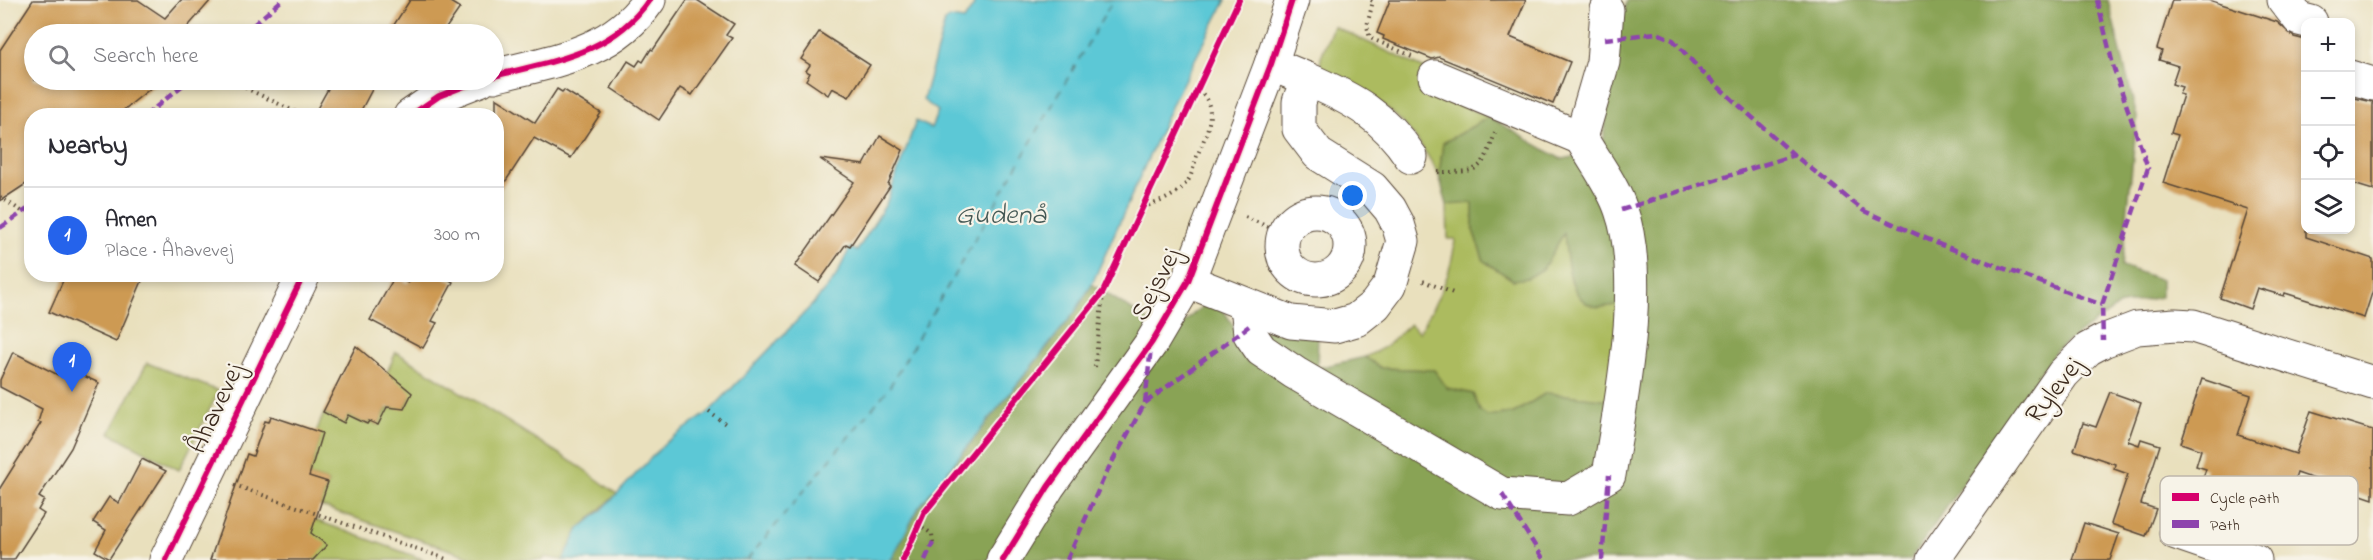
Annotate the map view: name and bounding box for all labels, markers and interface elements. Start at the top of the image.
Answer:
map controls [2301,18,2355,234]
button: + [2301,18,2355,72]
search box [24,24,504,90]
icon: search [45,41,78,74]
text: Search here [93,41,198,73]
button: − [2301,72,2355,126]
button: locate [2301,126,2355,180]
text: Nearby [48,128,127,166]
button: layers [2301,180,2355,234]
your location [1338,181,1367,210]
water label: Gudenå [956,196,1047,237]
text: Arnen [105,205,157,237]
text: 1 [64,221,71,250]
text: 300 m [434,221,480,250]
text: Place · Åhavevej [105,237,233,266]
street label: Sejsvej [1122,241,1192,328]
pin: 1 [52,342,92,392]
street label: Rylevej [2016,349,2094,433]
street label: Åhavevej [179,357,255,461]
legend [2160,476,2358,545]
text: Cycle path [2210,487,2279,511]
text: Path [2210,514,2240,538]

